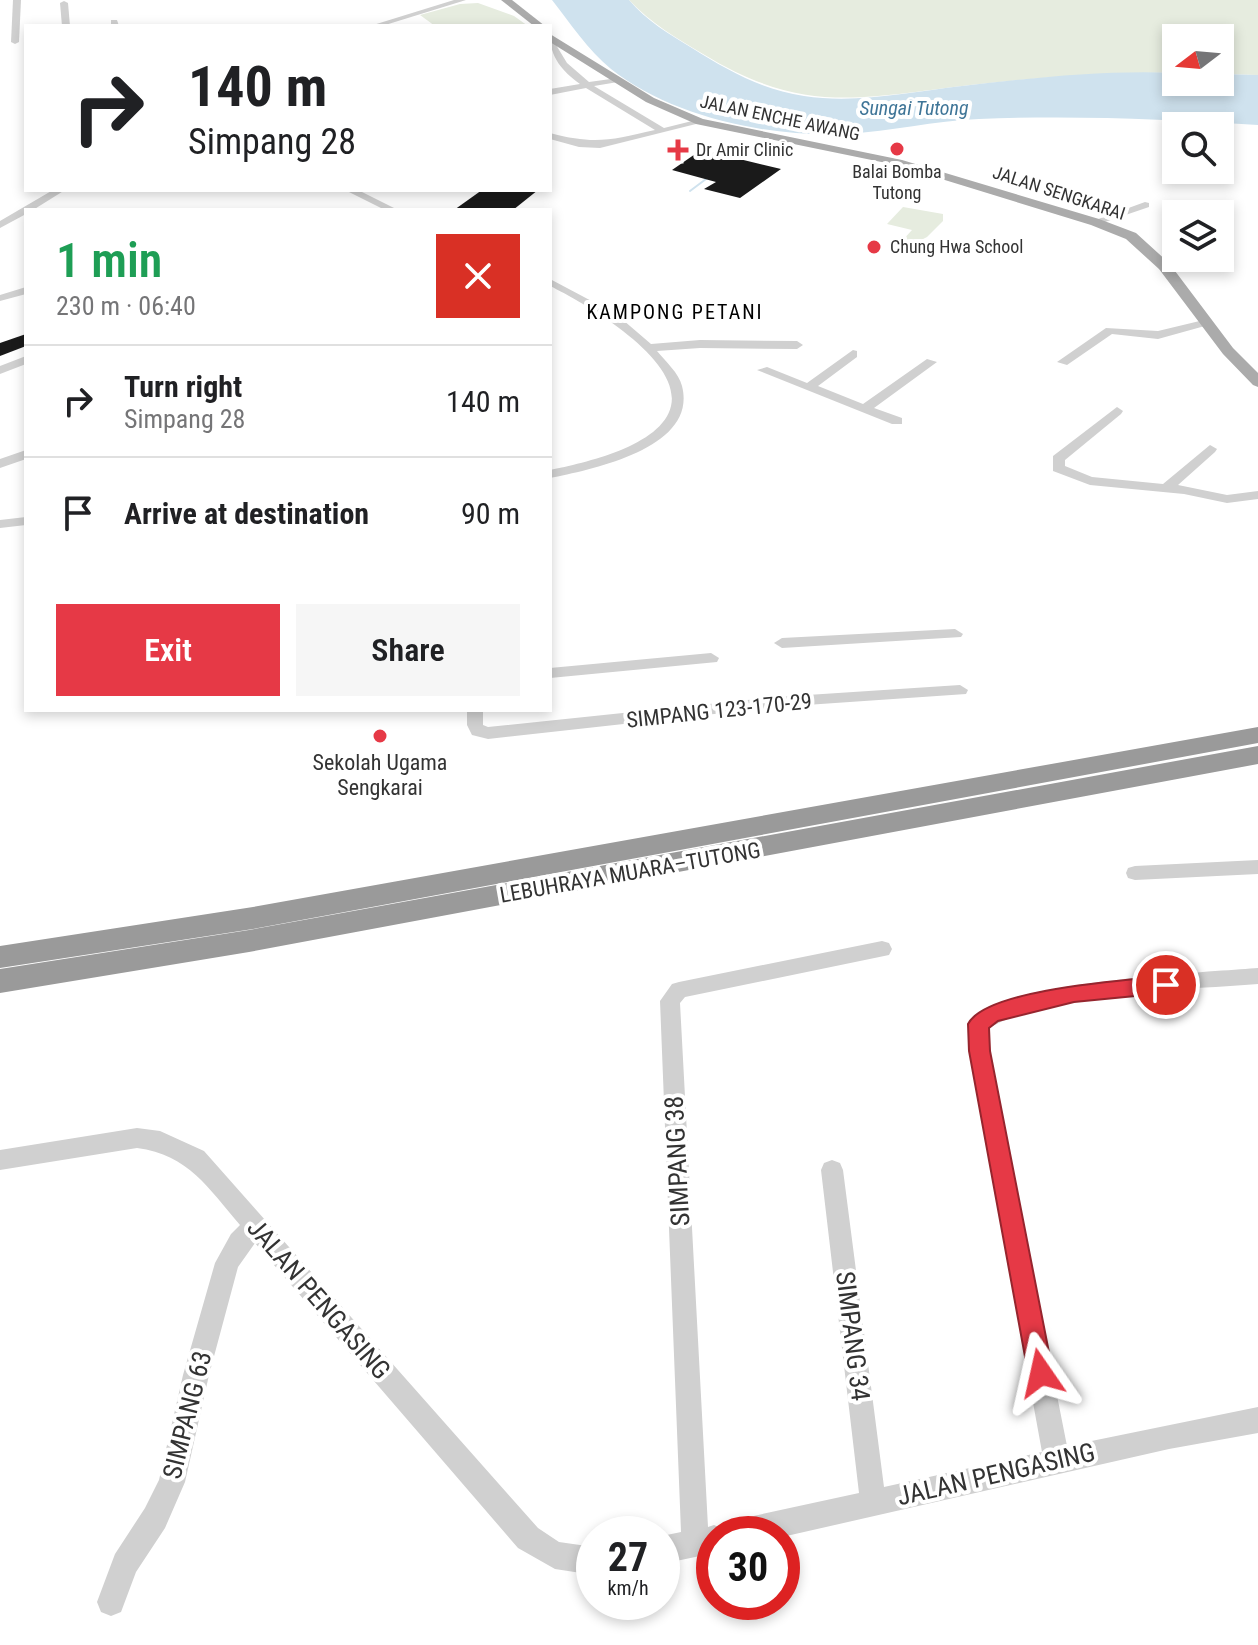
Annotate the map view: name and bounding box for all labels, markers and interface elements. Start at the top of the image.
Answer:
north arrow [1162,24,1234,96]
map controls [1162,24,1234,272]
text: 140 m [188,54,327,120]
icon: right [56,56,160,160]
street label: JALAN ENCHE AWANG [698,90,862,145]
water label: Sungai Tutong [859,96,969,120]
button: search [1162,112,1234,184]
text: Simpang 28 [188,121,356,163]
marker: Dr Amir Clinic [667,139,689,161]
place label: Dr Amir Clinic [696,139,793,160]
marker: Balai Bomba Tutong [888,140,906,158]
place label: Balai Bomba Tutong [852,161,942,203]
street label: JALAN SENGKARAI [990,161,1128,224]
button: layers [1162,200,1234,272]
text: 1 min [56,232,162,289]
button: close [436,234,520,318]
place label: Chung Hwa School [890,236,1023,257]
marker: Chung Hwa School [865,238,883,256]
text: 230 m · 06:40 [56,291,196,321]
district label: KAMPONG PETANI [586,300,764,324]
text: Turn right [124,369,242,404]
icon: right [56,379,100,423]
text: 140 m [446,384,520,419]
text: Simpang 28 [124,404,245,434]
icon: arrive [56,491,100,535]
text: Arrive at destination [124,496,369,531]
text: 90 m [461,496,520,531]
button: Exit [56,604,280,696]
button: Share [296,604,520,696]
street label: SIMPANG 123-170-29 [625,688,813,733]
marker: Sekolah Ugama Sengkarai [371,727,389,745]
place label: Sekolah Ugama Sengkarai [313,750,447,800]
street label: LEBUHRAYA MUARA–TUTONG [498,837,762,908]
pin [1132,951,1200,1019]
icon: arrive [1144,963,1188,1007]
street label: SIMPANG 38 [659,1095,695,1227]
street label: JALAN PENGASING [241,1213,397,1385]
street label: SIMPANG 34 [830,1269,876,1403]
position arrow [999,1331,1083,1415]
street label: SIMPANG 63 [157,1348,217,1482]
street label: JALAN PENGASING [894,1437,1098,1511]
speed limit sign: 30 [696,1516,800,1620]
text: 27 [608,1534,648,1581]
text: km/h [607,1576,649,1600]

